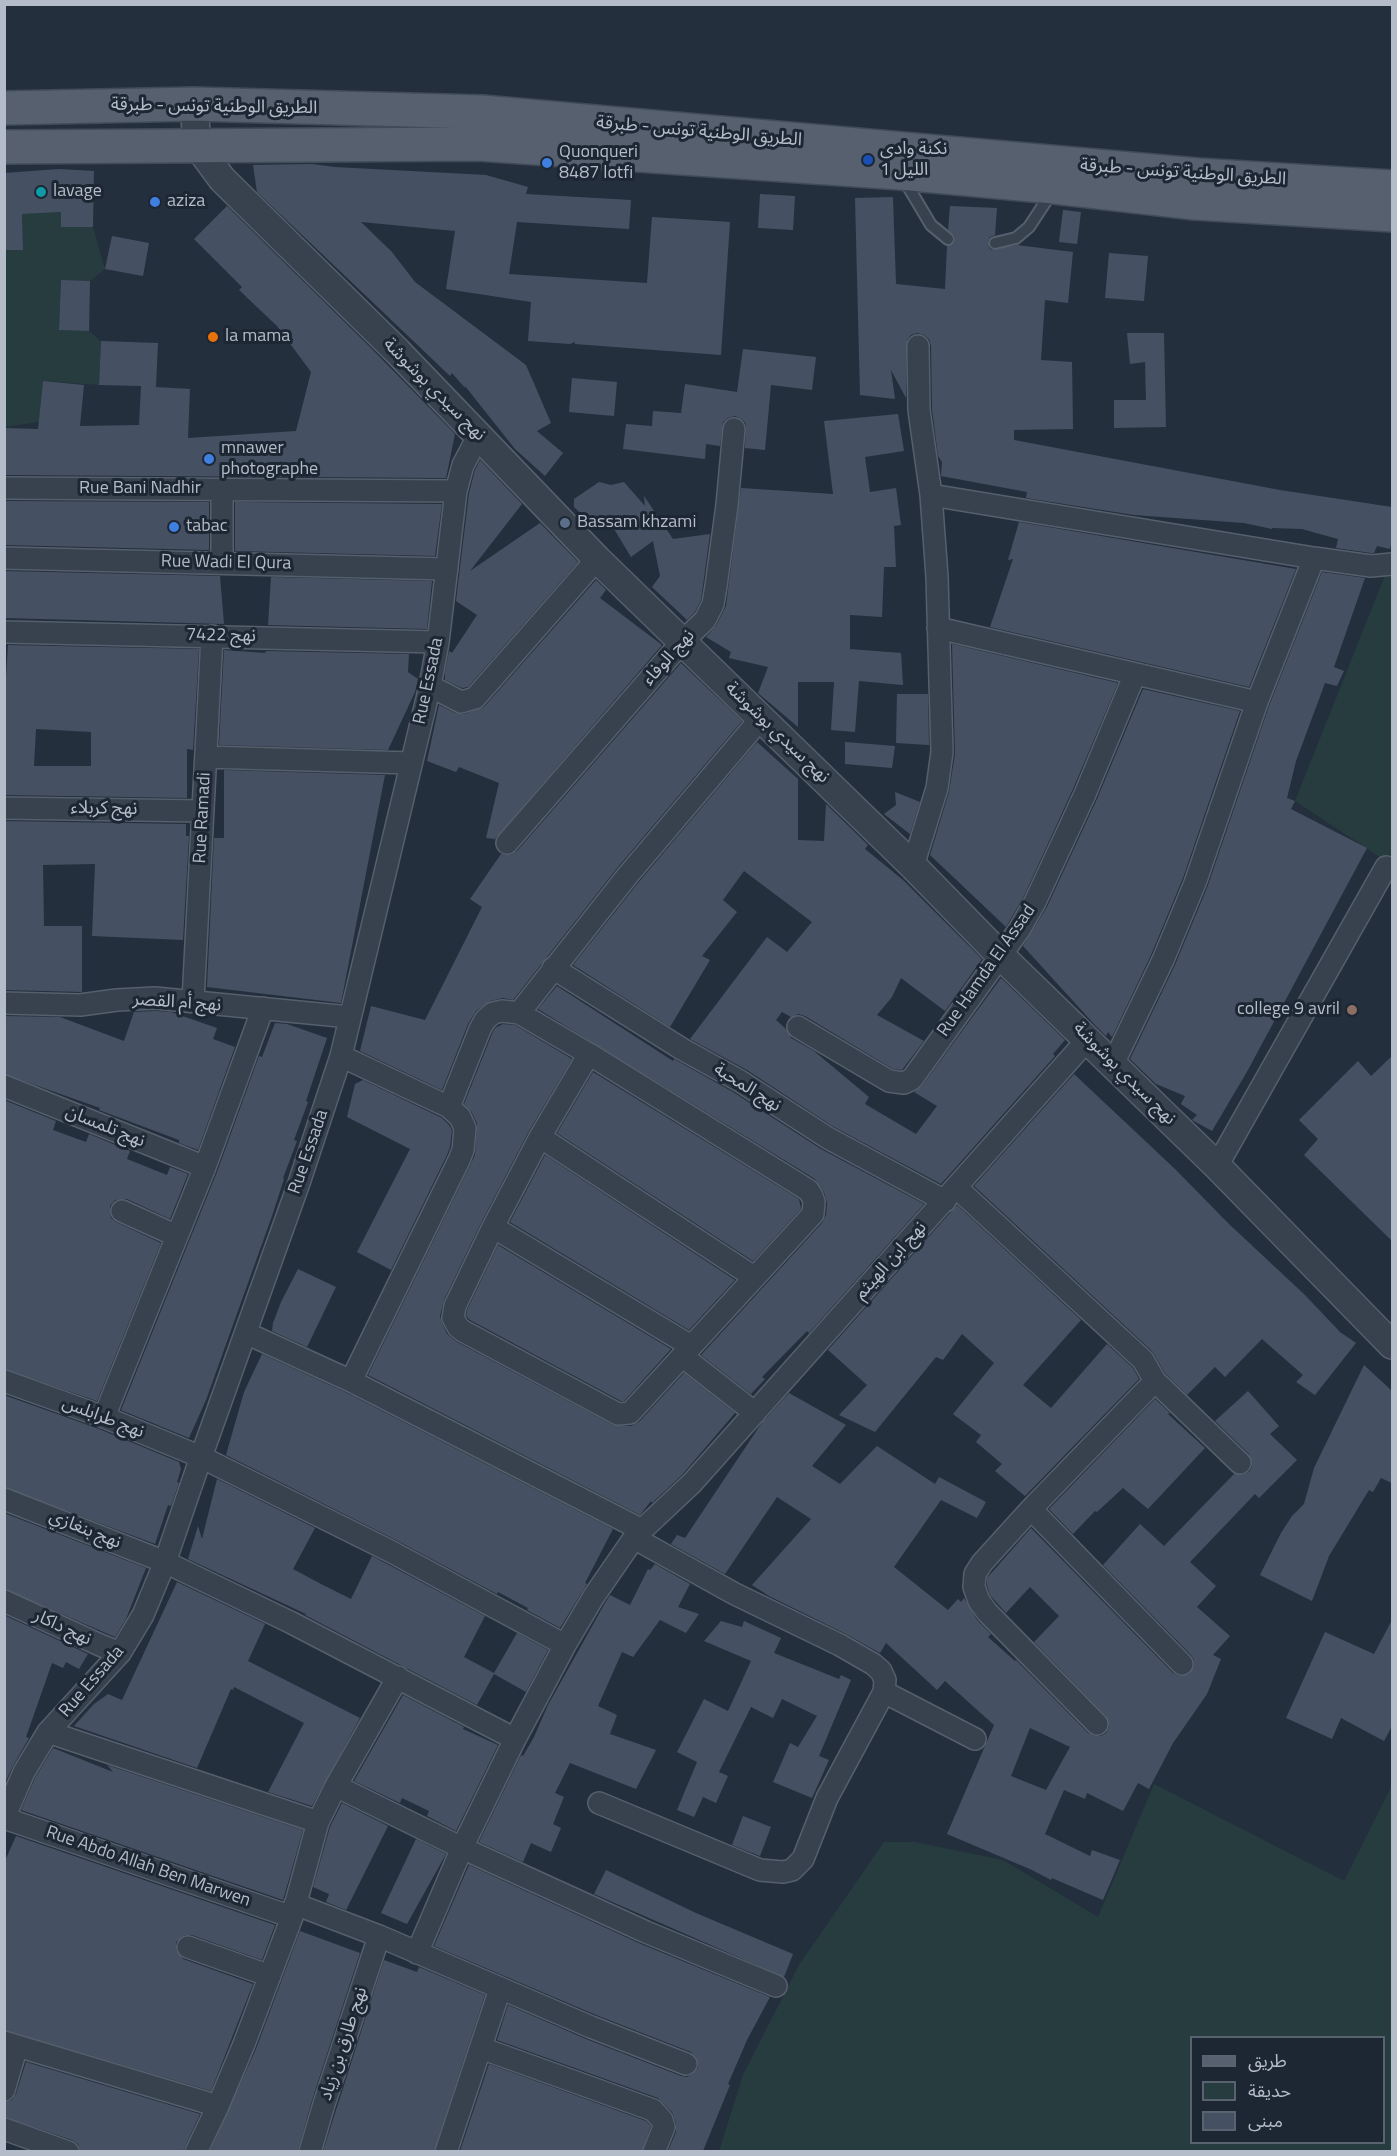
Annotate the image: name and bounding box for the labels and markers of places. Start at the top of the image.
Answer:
place label: نكنة وادى الليل 1 [880,139,947,182]
place label: Quonqueri 8487 lotfi [559,142,638,184]
marker: نكنة وادى الليل 1 [861,153,875,167]
marker: Quonqueri 8487 lotfi [540,156,554,170]
place label: lavage [53,181,102,203]
marker: lavage [34,185,48,199]
place label: aziza [167,191,205,213]
marker: aziza [148,195,162,209]
place label: la mama [225,326,290,348]
marker: la mama [206,330,220,344]
place label: mnawer photographe [221,438,318,480]
marker: mnawer photographe [202,452,216,466]
place label: Bassam khzami [577,512,696,534]
place label: tabac [186,516,228,538]
marker: Bassam khzami [558,516,572,530]
marker: tabac [167,520,181,534]
place label: college 9 avril [1237,999,1340,1021]
marker: college 9 avril [1345,1003,1359,1017]

